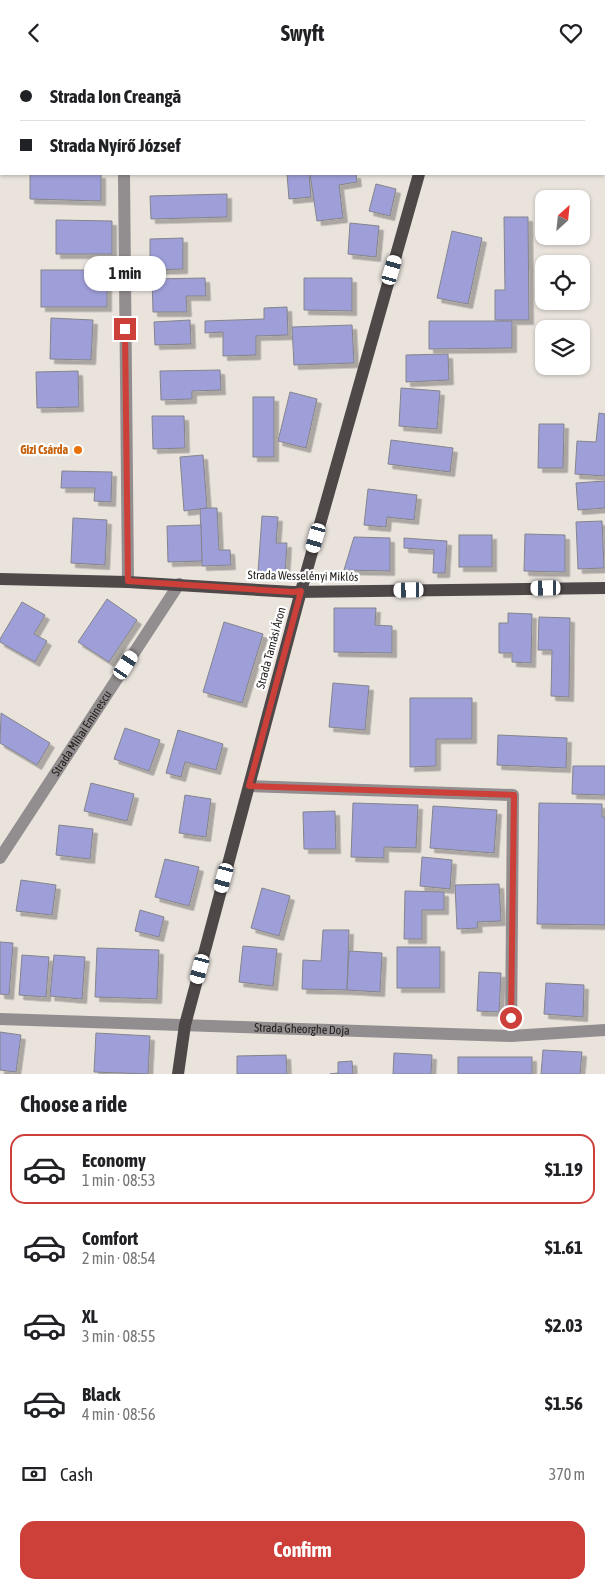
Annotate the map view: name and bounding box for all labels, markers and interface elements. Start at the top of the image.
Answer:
icon: back [20,19,48,47]
icon: heart [557,19,585,47]
text: Swyft [281,20,324,46]
text: Strada Ion Creangă [50,85,181,107]
text: Strada Nyírő József [50,134,181,156]
north arrow [535,190,590,245]
map controls [535,190,590,375]
car [380,254,403,286]
button: locate [535,255,590,310]
callout: 1 min [84,257,166,291]
text: 1 min [109,264,141,282]
route end [114,318,136,340]
button: layers [535,320,590,375]
place label: Gizi Csárda [20,443,68,457]
marker: Gizi Csárda [72,444,84,456]
car [304,522,327,554]
street label: Strada Wesselényi Miklós [248,568,358,584]
car [530,580,561,596]
car [393,582,424,598]
street label: Strada Tamási Áron [253,606,289,690]
car [111,648,140,682]
street label: Strada Mihai Eminescu [48,688,115,779]
car [212,862,235,894]
car [188,953,211,985]
route start [500,1007,522,1029]
street label: Strada Gheorghe Doja [254,1020,350,1038]
text: Choose a ride [20,1091,127,1117]
icon: car [22,1147,67,1192]
text: Economy [82,1149,146,1171]
text: $1.19 [545,1158,583,1180]
text: 1 min · 08:53 [82,1171,155,1189]
icon: car [22,1225,67,1270]
text: Comfort [82,1227,138,1249]
text: $1.61 [545,1236,583,1258]
text: 2 min · 08:54 [82,1249,155,1267]
icon: car [22,1303,67,1348]
text: XL [82,1305,98,1327]
text: $2.03 [545,1314,583,1336]
text: 3 min · 08:55 [82,1327,155,1345]
icon: car [22,1381,67,1426]
text: Black [82,1383,120,1405]
text: $1.56 [545,1392,583,1414]
text: 4 min · 08:56 [82,1405,155,1423]
icon: cash [20,1460,48,1488]
text: Cash [60,1463,93,1485]
text: 370 m [549,1465,585,1483]
button: Confirm [20,1521,585,1579]

